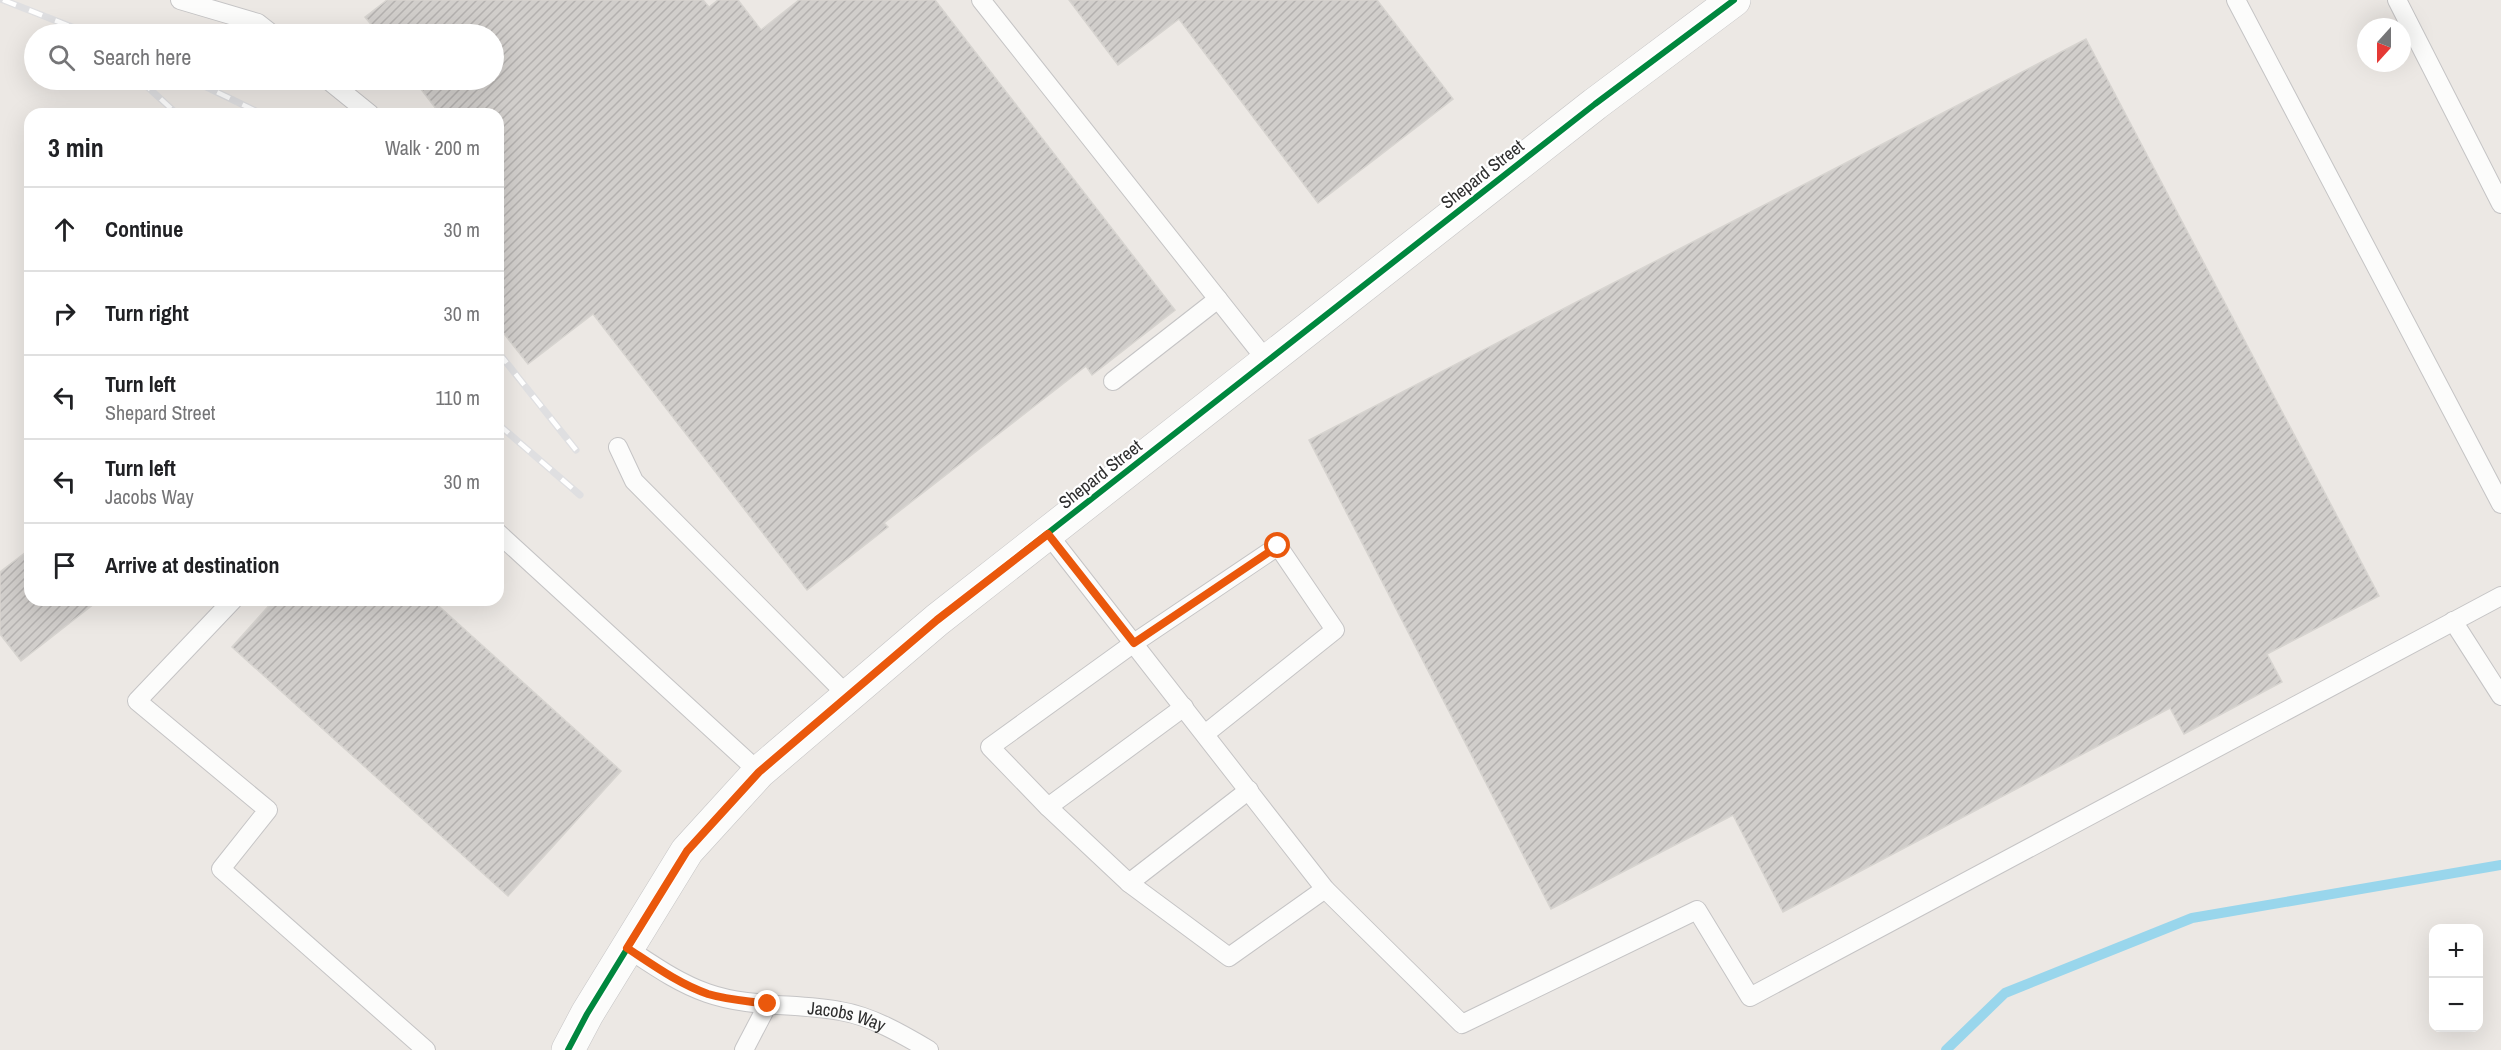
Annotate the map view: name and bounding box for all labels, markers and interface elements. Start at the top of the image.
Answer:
north arrow [2357,18,2411,72]
search box [24,24,504,90]
icon: search [45,41,78,74]
text: Search here [93,42,191,72]
text: 3 min [48,130,104,165]
text: Walk · 200 m [385,134,480,161]
street label: Shepard Street [1435,134,1529,214]
icon: ahead [48,213,81,246]
text: Continue [105,214,183,244]
text: 30 m [444,216,480,243]
icon: right [48,297,81,330]
text: Turn right [105,298,189,328]
text: 30 m [444,300,480,327]
text: Turn left [105,369,176,399]
icon: left [48,381,81,414]
text: 110 m [436,384,480,411]
text: Shepard Street [105,399,215,426]
street label: Shepard Street [1053,434,1147,514]
text: Turn left [105,453,176,483]
icon: left [48,465,81,498]
text: 30 m [444,468,480,495]
text: Jacobs Way [105,483,194,510]
route start [1264,532,1290,558]
icon: arrive [48,549,81,582]
text: Arrive at destination [105,550,279,580]
map controls [2429,924,2483,1032]
button: + [2429,924,2483,978]
button: − [2429,978,2483,1032]
route end [754,990,780,1016]
street label: Jacobs Way [807,995,891,1037]

